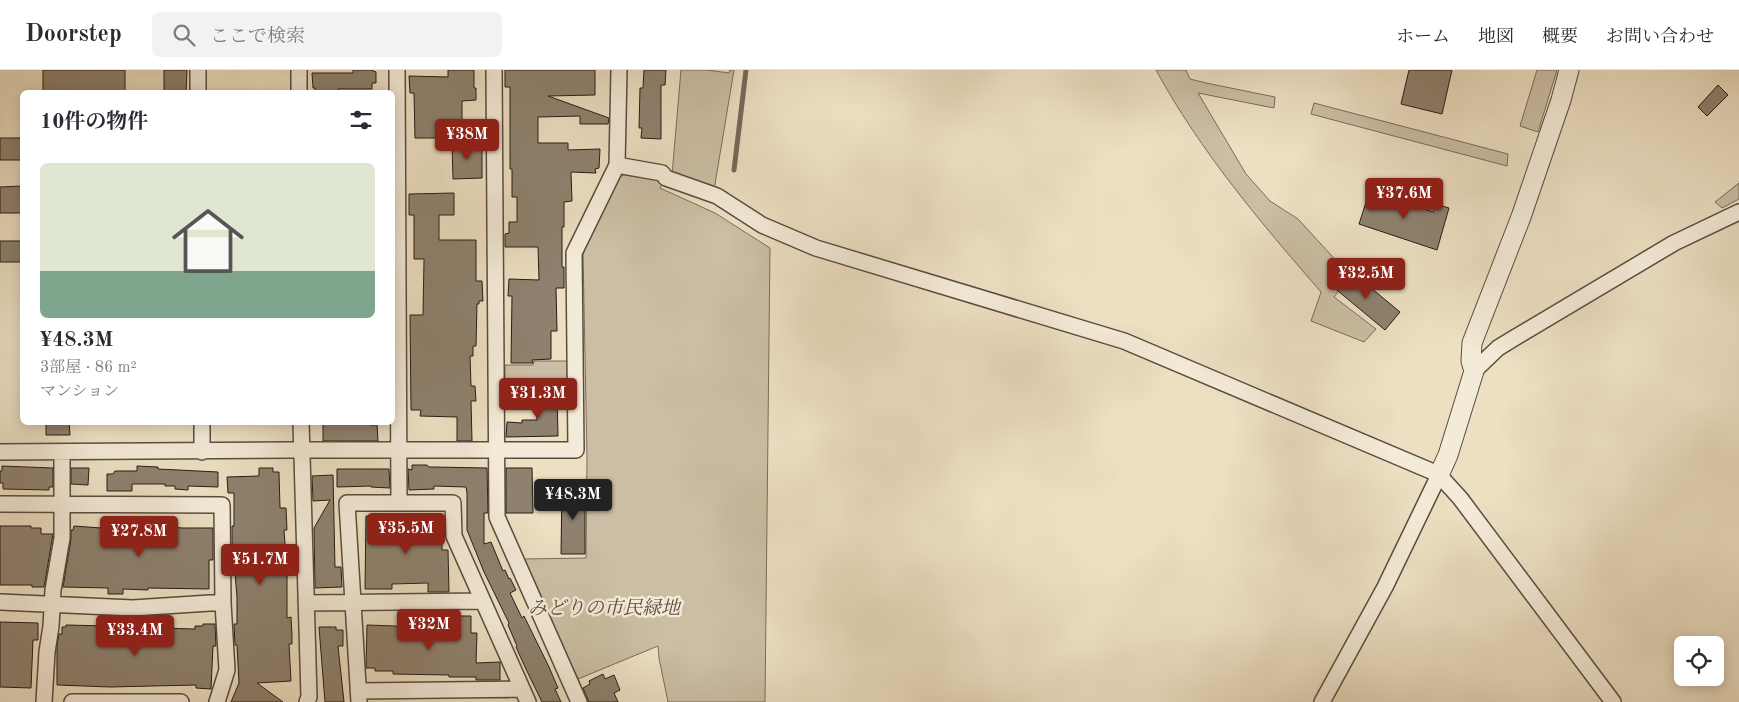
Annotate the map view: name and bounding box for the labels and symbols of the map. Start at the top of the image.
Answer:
pin: ¥38M [437,118,497,161]
pin: ¥37.6M [1363,178,1445,220]
pin: ¥32.5M [1325,258,1407,300]
pin: ¥31.3M [497,378,579,420]
pin: ¥48.3M [532,478,614,521]
pin: ¥35.5M [365,512,447,555]
pin: ¥27.8M [98,516,180,558]
pin: ¥51.7M [219,544,301,586]
park label: みどりの市民緑地 [528,598,682,619]
pin: ¥32M [399,608,459,651]
pin: ¥33.4M [94,614,176,657]

